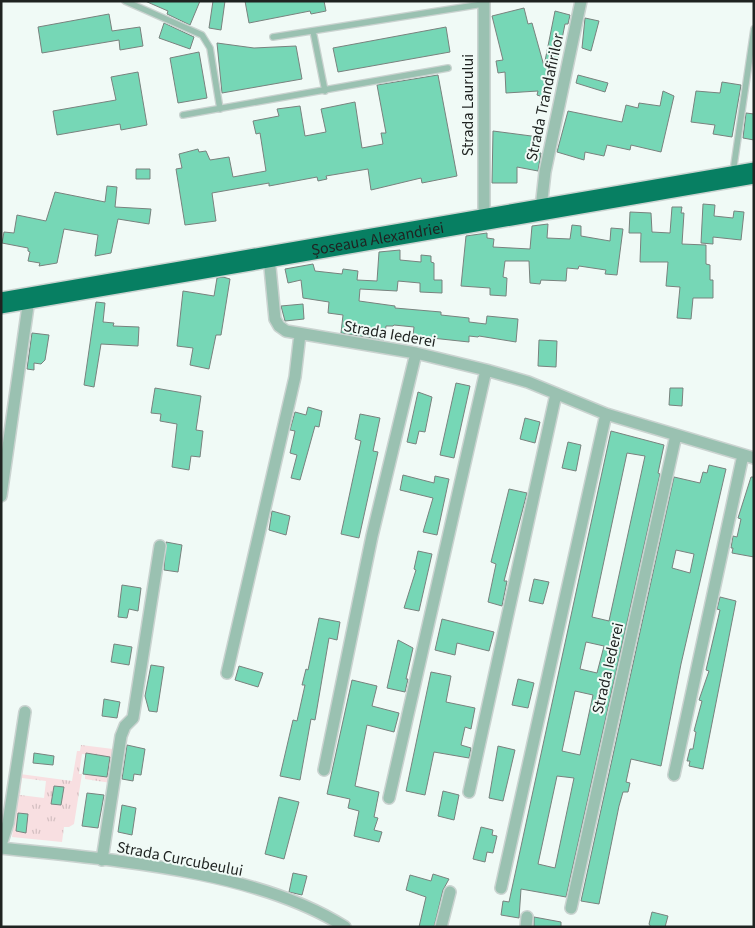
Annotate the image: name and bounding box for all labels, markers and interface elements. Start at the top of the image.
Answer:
street label: Strada Trandafirilor [521,31,569,163]
street label: Strada Laurului [457,54,479,156]
street label: Șoseaua Alexandriei [309,217,446,261]
street label: Strada Iederei [342,315,438,353]
street label: Strada Iederei [587,620,629,716]
street label: Strada Curcubeului [115,836,245,882]

